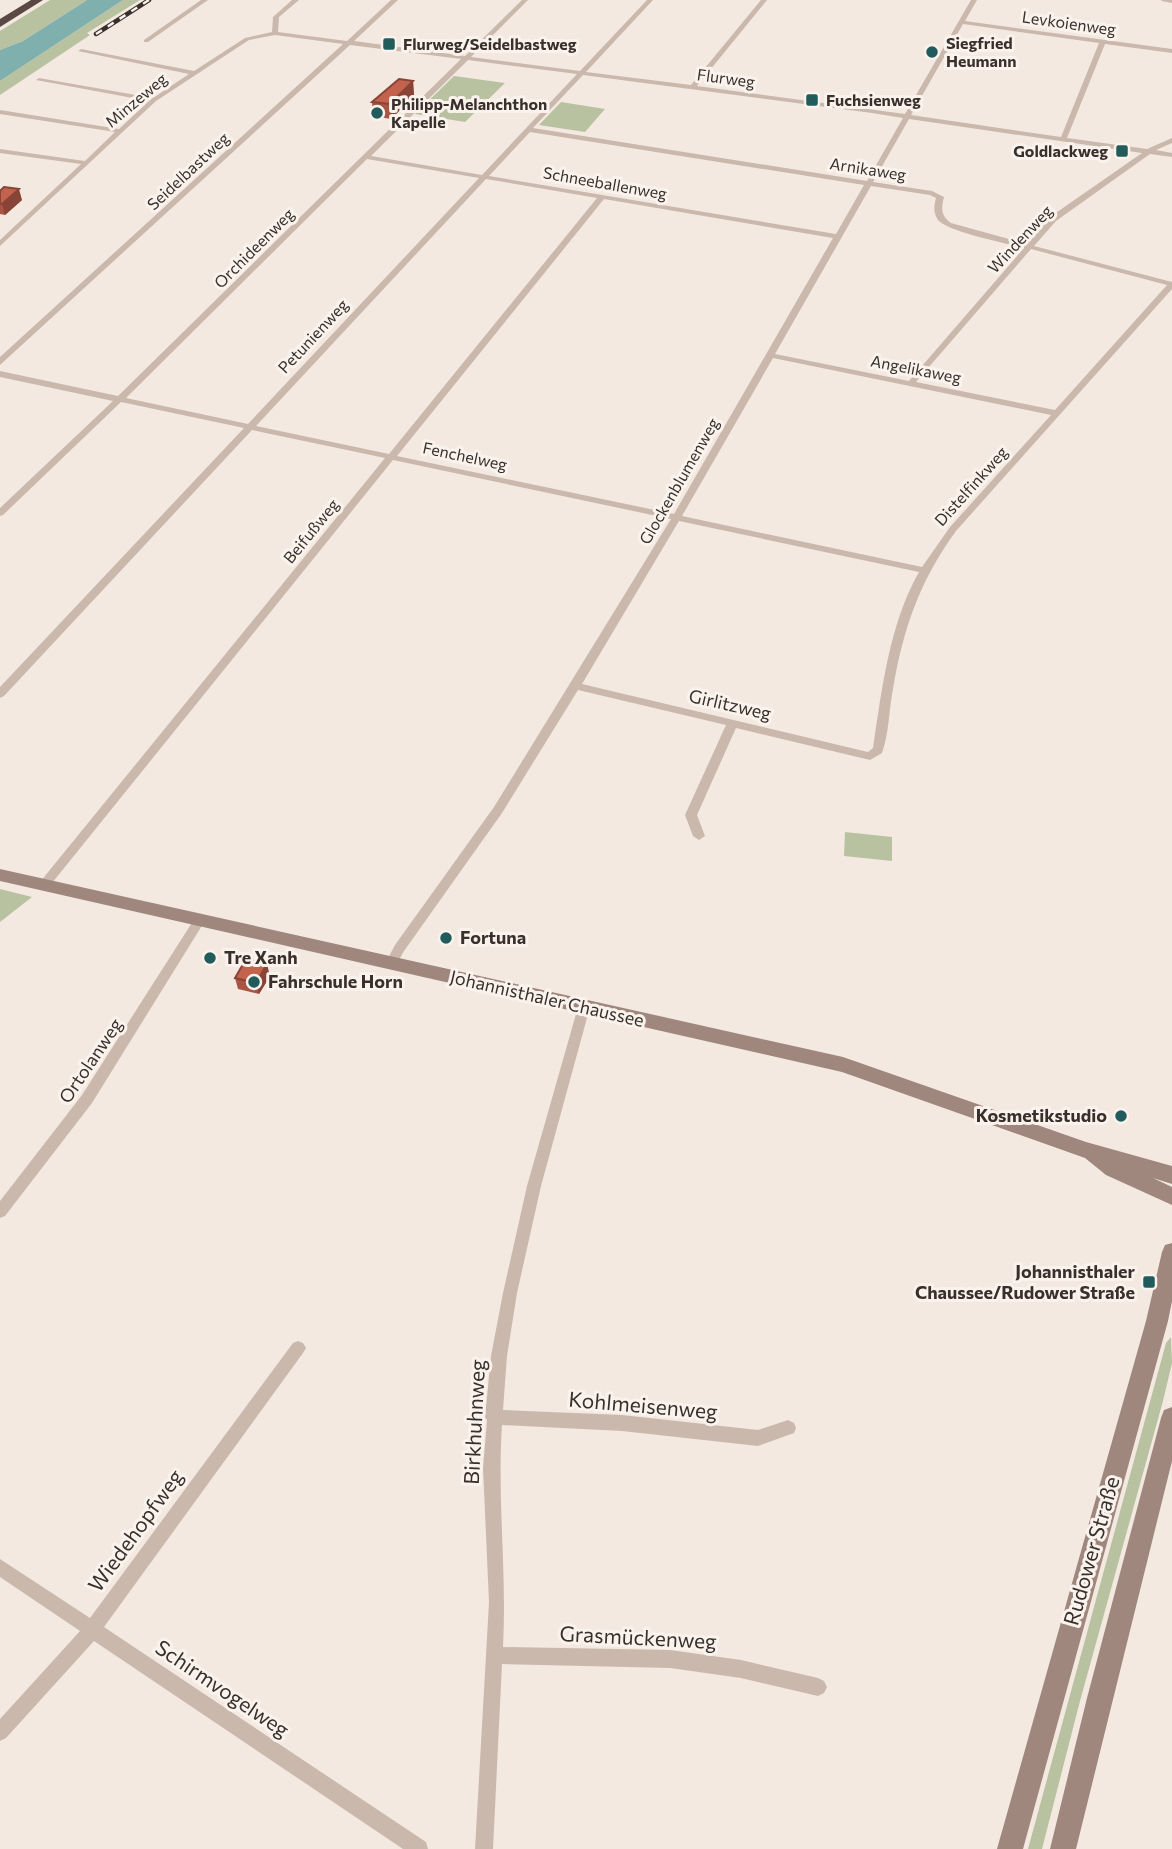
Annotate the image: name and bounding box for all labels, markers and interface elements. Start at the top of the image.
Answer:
street label: Levkoienweg [1021,7,1118,39]
place label: Siegfried Heumann [946,33,1016,70]
place label: Flurweg/Seidelbastweg [403,34,577,53]
marker: Flurweg/Seidelbastweg [381,36,397,52]
marker: Siegfried Heumann [924,44,940,60]
street label: Flurweg [696,64,757,91]
street label: Minzeweg [101,68,171,131]
place label: Fuchsienweg [826,90,921,109]
marker: Fuchsienweg [804,92,820,108]
place label: Philipp-Melanchthon Kapelle [391,94,547,131]
marker: Philipp-Melanchthon Kapelle [369,105,385,121]
street label: Seidelbastweg [143,128,233,213]
place label: Goldlackweg [1013,141,1108,160]
marker: Goldlackweg [1114,143,1130,159]
street label: Arnikaweg [828,153,908,184]
street label: Schneeballenweg [542,162,669,203]
street label: Windenweg [983,201,1056,277]
street label: Orchideenweg [210,204,298,292]
street label: Petunienweg [274,295,352,376]
street label: Angelikaweg [869,350,963,387]
street label: Glockenblumenweg [635,414,723,547]
street label: Fenchelweg [421,437,509,474]
street label: Distelfinkweg [930,442,1011,529]
street label: Beifußweg [279,494,343,567]
street label: Girlitzweg [687,684,774,724]
place label: Fortuna [460,926,526,948]
marker: Fortuna [438,930,454,946]
place label: Tre Xanh [224,946,298,968]
marker: Tre Xanh [202,950,218,966]
street label: Johannisthaler Chaussee [448,965,646,1031]
place label: Fahrschule Horn [268,970,403,992]
marker: Fahrschule Horn [246,974,262,990]
street label: Ortolanweg [54,1014,127,1107]
place label: Kosmetikstudio [976,1104,1107,1126]
marker: Kosmetikstudio [1113,1108,1129,1124]
place label: Johannisthaler Chaussee/Rudower Straße [915,1260,1136,1303]
marker: Johannisthaler Chaussee/Rudower Straße [1141,1274,1157,1290]
street label: Birkhuhnweg [458,1359,489,1485]
street label: Kohlmeisenweg [568,1386,719,1423]
street label: Wiedehopfweg [82,1464,188,1596]
street label: Rudower Straße [1057,1473,1124,1628]
street label: Grasmückenweg [559,1620,717,1653]
street label: Schirmvogelweg [151,1634,295,1742]

